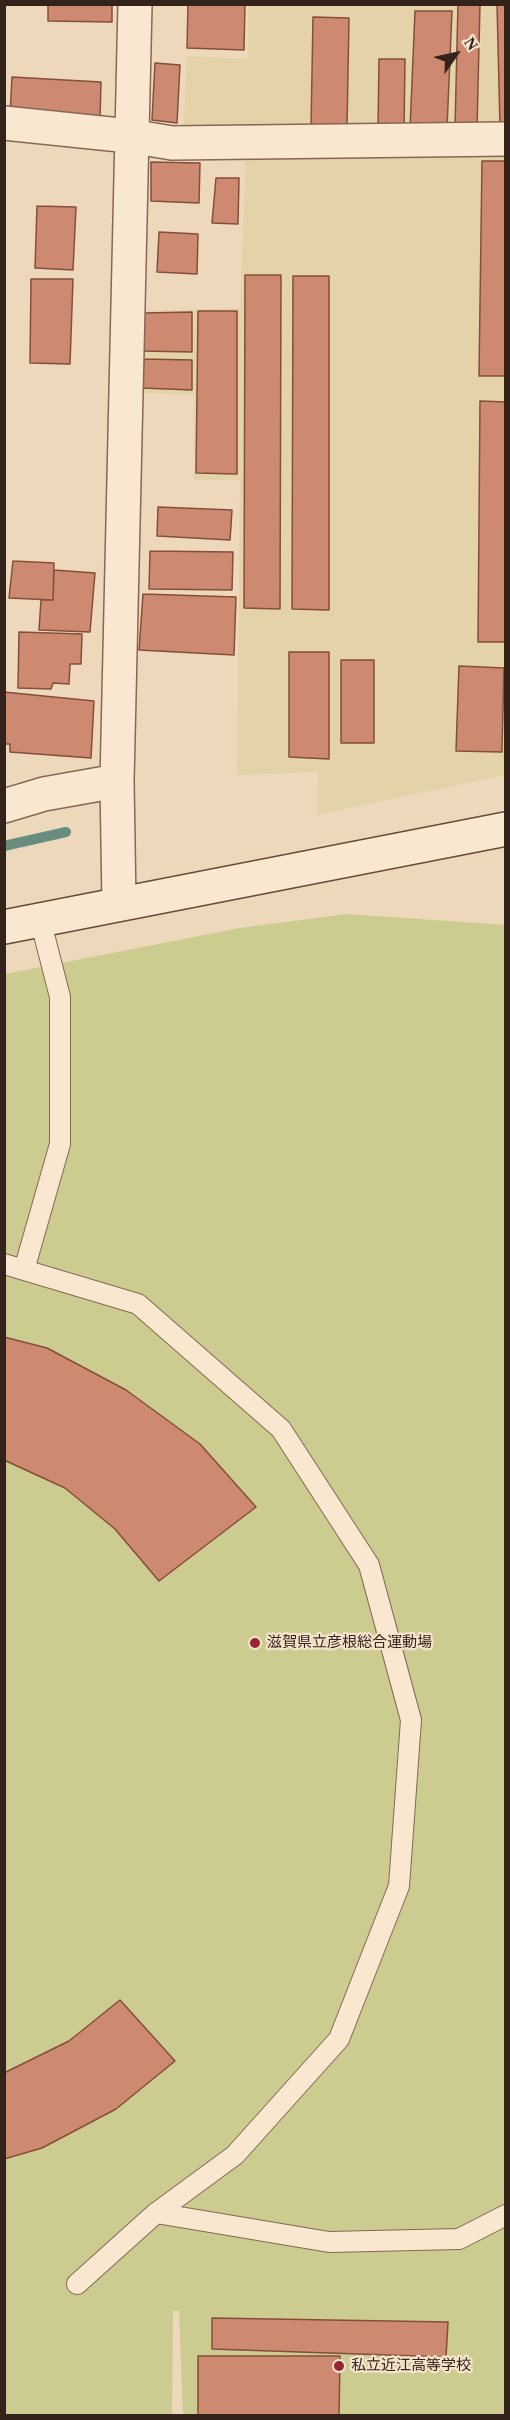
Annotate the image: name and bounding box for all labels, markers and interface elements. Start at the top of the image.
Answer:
north arrow [426,24,486,84]
text: N [461,34,482,53]
place label: 滋賀県立彦根総合運動場 [267,1634,432,1652]
marker: 滋賀県立彦根総合運動場 [248,1636,262,1650]
place label: 私立近江高等学校 [351,2357,471,2375]
marker: 私立近江高等学校 [332,2359,346,2373]

